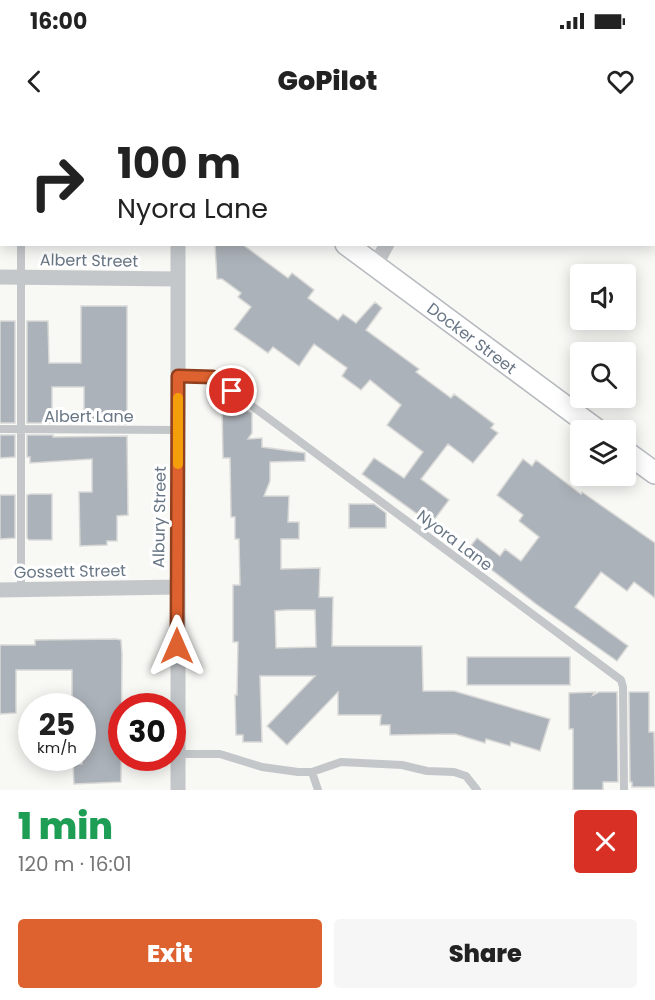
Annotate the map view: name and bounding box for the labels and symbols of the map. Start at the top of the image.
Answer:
street label: Albert Street [40,248,139,273]
street label: Docker Street [422,297,521,380]
pin [206,365,257,416]
street label: Albert Lane [44,405,134,428]
street label: Albury Street [147,466,172,568]
street label: Nyora Lane [412,504,497,577]
street label: Gossett Street [14,559,126,584]
position arrow [145,614,209,678]
speed limit sign: 30 [108,693,186,771]

